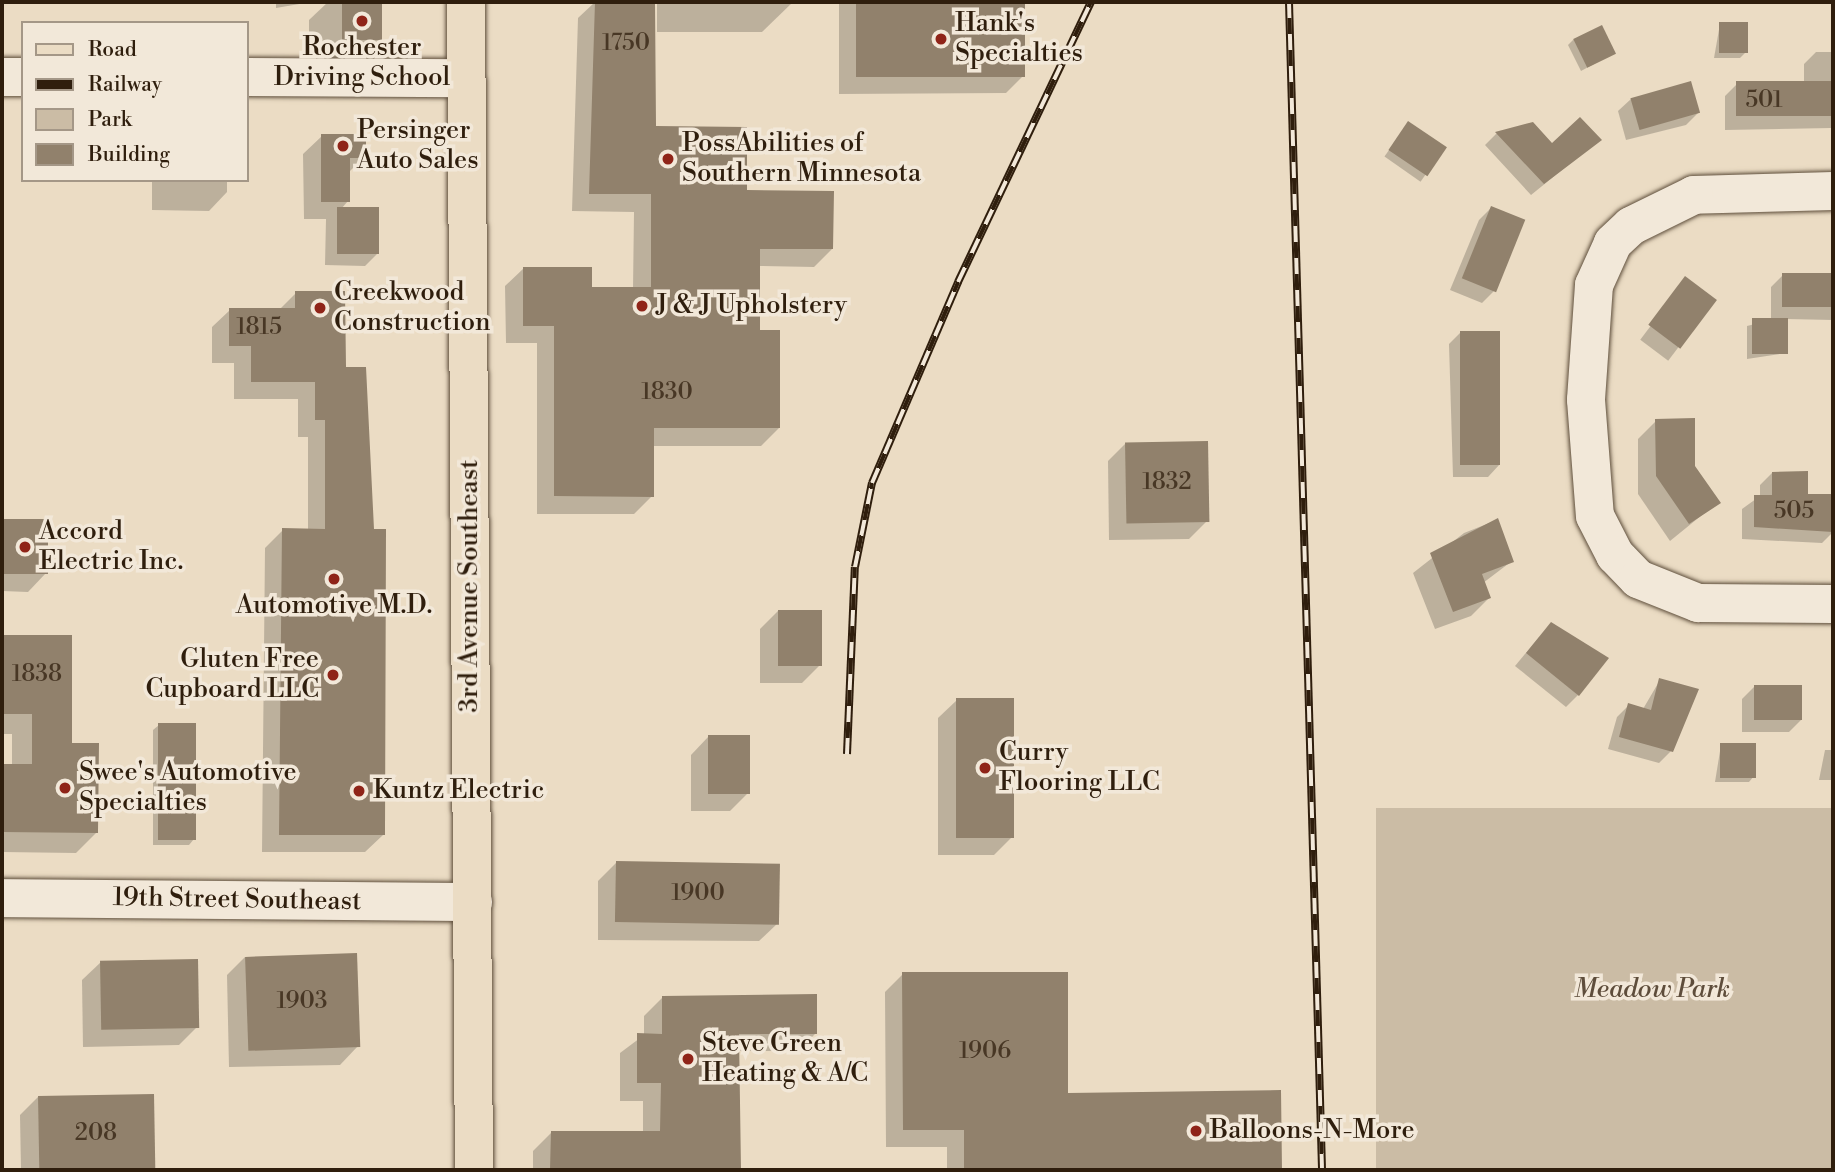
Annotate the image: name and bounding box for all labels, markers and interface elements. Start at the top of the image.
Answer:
place label: Hank's Specialties [955,8,1083,70]
marker: Rochester Driving School [354,13,370,29]
legend [21,21,248,182]
house number: 1750 [602,29,650,57]
marker: Hank's Specialties [933,31,949,47]
place label: Rochester Driving School [274,32,450,94]
text: Road [88,37,137,63]
text: Railway [88,72,162,98]
house number: 501 [1745,86,1783,114]
text: Park [88,107,132,133]
place label: Persinger Auto Sales [357,115,479,176]
place label: PossAbilities of Southern Minnesota [682,128,921,190]
marker: Persinger Auto Sales [335,138,351,154]
text: Building [88,142,170,168]
marker: PossAbilities of Southern Minnesota [660,151,676,167]
place label: Creekwood Construction [334,277,491,338]
place label: J & J Upholstery [656,290,847,322]
marker: J & J Upholstery [634,298,650,314]
marker: Creekwood Construction [312,300,328,316]
house number: 1815 [236,313,282,341]
house number: 1830 [641,378,693,406]
street label: 3rd Avenue Southeast [454,459,486,713]
house number: 1832 [1142,468,1192,496]
house number: 505 [1774,497,1814,525]
place label: Accord Electric Inc. [39,516,183,578]
marker: Accord Electric Inc. [17,539,33,555]
marker: Automotive M.D. [326,571,342,587]
place label: Automotive M.D. [236,590,432,622]
place label: Gluten Free Cupboard LLC [145,644,319,706]
house number: 1838 [12,660,62,688]
marker: Gluten Free Cupboard LLC [325,667,341,683]
place label: Curry Flooring LLC [999,737,1160,798]
place label: Swee's Automotive Specialties [79,757,297,818]
marker: Curry Flooring LLC [977,760,993,776]
place label: Kuntz Electric [373,775,544,807]
marker: Swee's Automotive Specialties [57,780,73,796]
marker: Kuntz Electric [351,783,367,799]
house number: 1900 [671,879,725,907]
street label: 19th Street Southeast [112,882,362,918]
park label: Meadow Park [1574,974,1730,1006]
house number: 1903 [277,987,327,1015]
place label: Steve Green Heating & A/C [702,1028,868,1090]
house number: 1906 [959,1037,1011,1065]
marker: Steve Green Heating & A/C [680,1051,696,1067]
place label: Balloons-N-More [1210,1115,1415,1147]
house number: 208 [75,1119,117,1147]
marker: Balloons-N-More [1188,1123,1204,1139]

